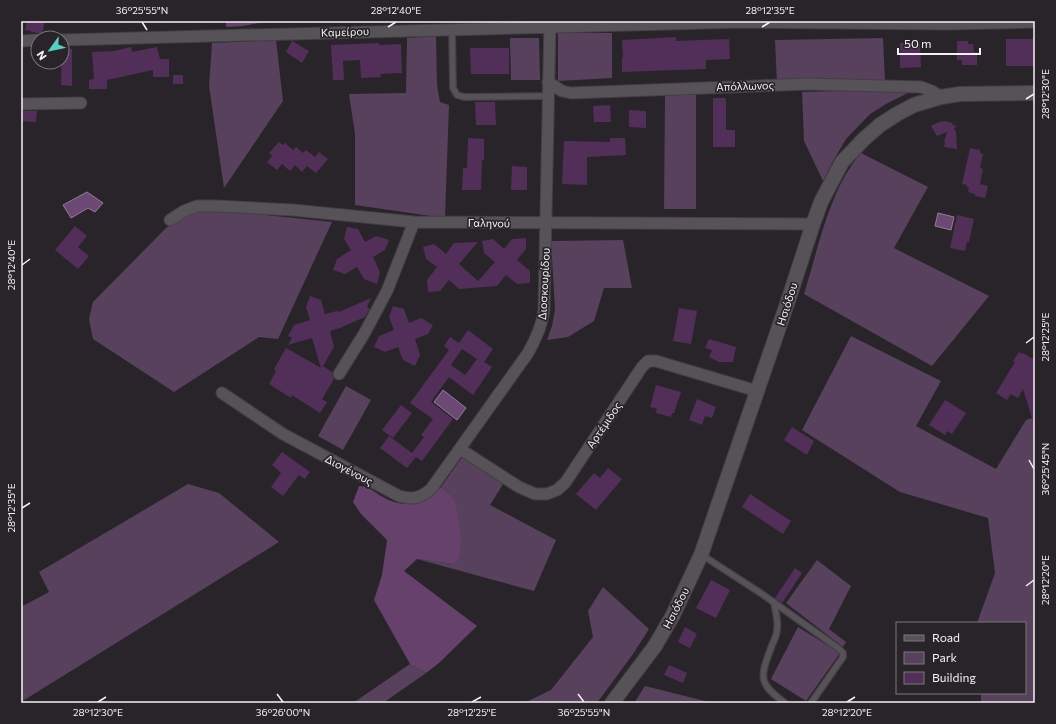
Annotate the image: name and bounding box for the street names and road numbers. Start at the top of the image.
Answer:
street label: Καμείρου [321,24,369,39]
street label: Απόλλωνος [716,78,774,93]
street label: Γαληνού [468,216,510,229]
street label: Διοσκουρίδου [535,247,552,320]
street label: Ησιόδου [773,281,800,327]
street label: Αρτέμιδος [583,399,624,450]
street label: Διογένους [323,452,375,488]
street label: Ησιόδου [660,585,691,631]

